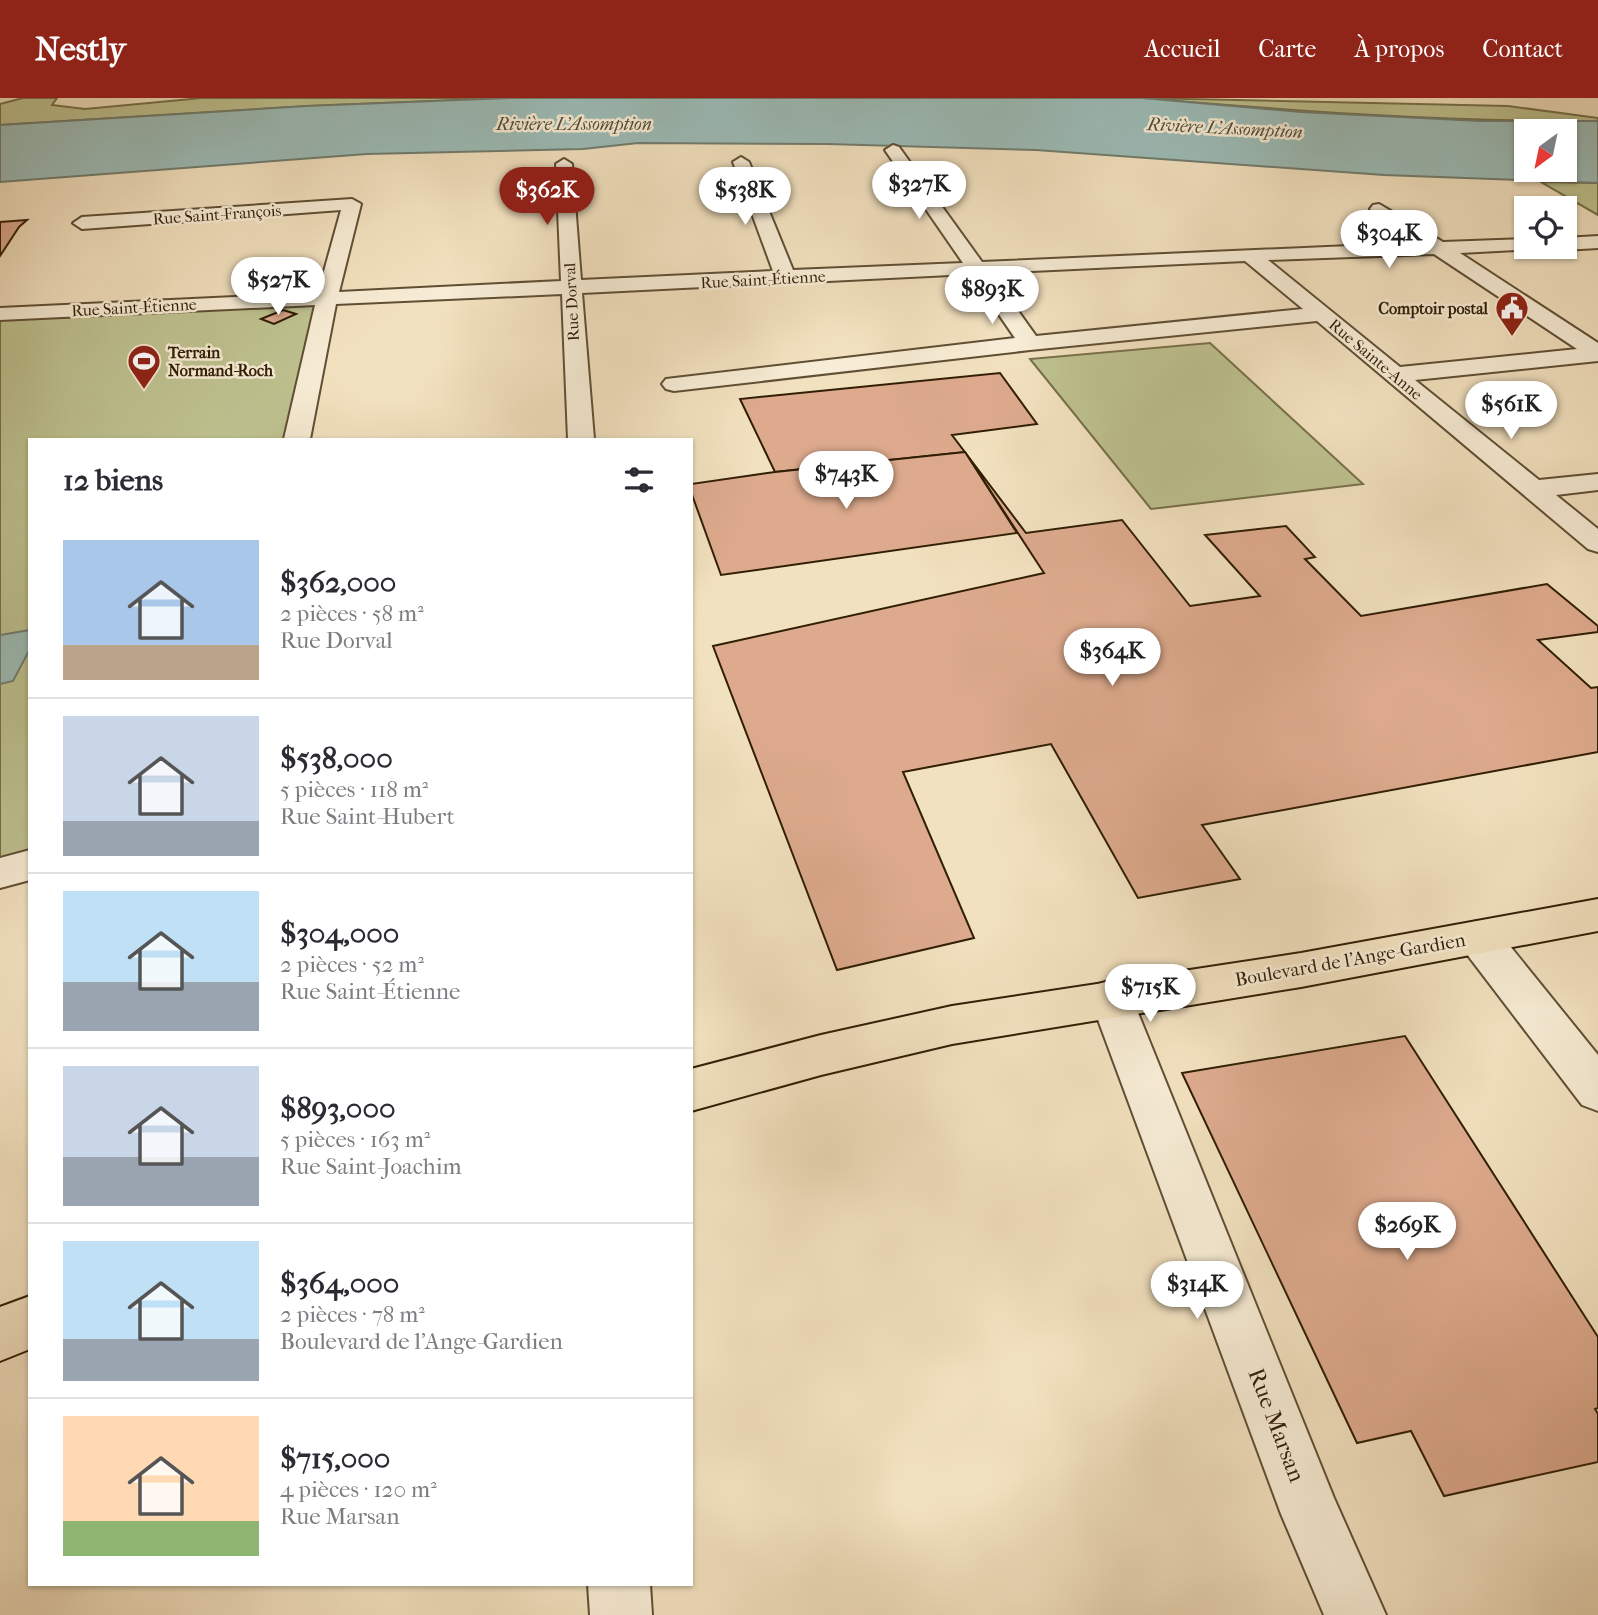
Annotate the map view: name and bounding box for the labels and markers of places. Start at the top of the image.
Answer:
pin: $327K [870,162,968,221]
pin: $362K [498,167,596,227]
pin: $538K [696,167,794,227]
pin: $304K [1340,211,1438,270]
pin: $527K [229,258,327,317]
pin: $893K [943,266,1041,326]
public building icon: Comptoir postal [1493,289,1531,338]
place label: Comptoir postal [1378,299,1489,319]
sports icon: Terrain Normand-Roch [125,342,163,391]
place label: Terrain Normand-Roch [167,343,274,380]
pin: $561K [1462,382,1560,441]
pin: $743K [797,452,895,511]
pin: $364K [1063,628,1161,688]
pin: $715K [1101,964,1199,1024]
pin: $269K [1358,1202,1456,1262]
pin: $314K [1148,1262,1246,1321]

